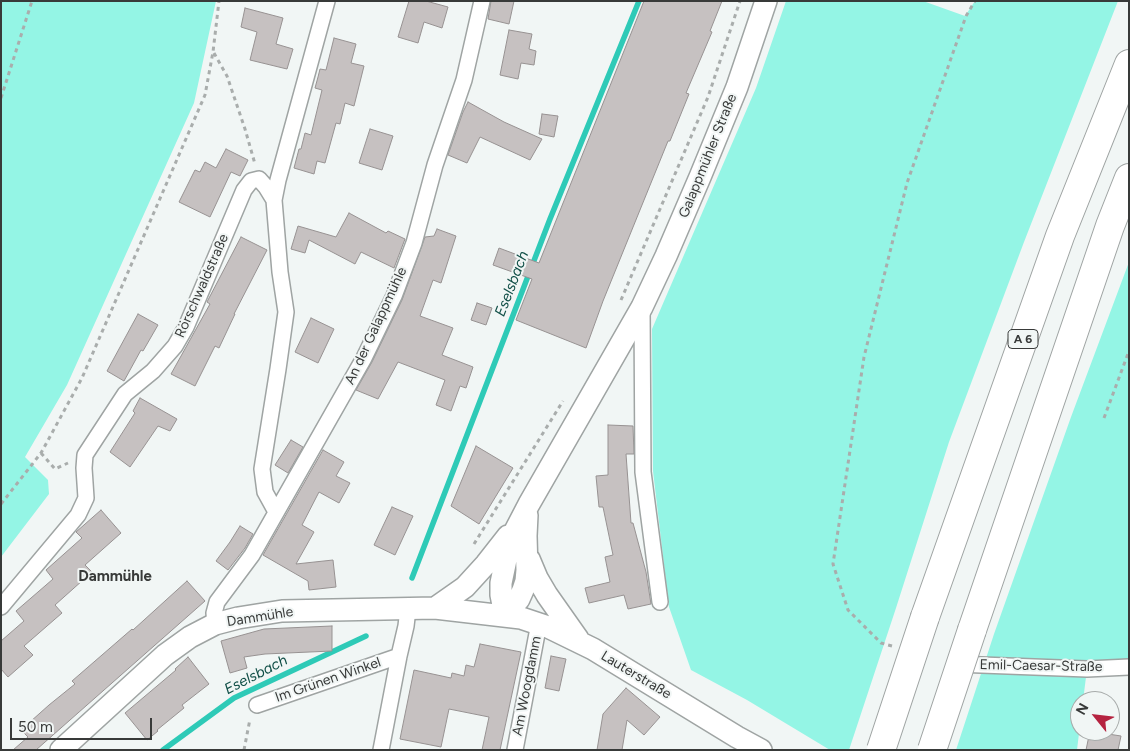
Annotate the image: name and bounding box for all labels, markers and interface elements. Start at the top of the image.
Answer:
street label: Galappmühler Straße [675,92,741,220]
street label: Rörschwaldstraße [172,231,232,341]
water label: Eselsbach [491,249,533,319]
street label: An der Galappmühle [341,265,411,387]
road number: A 6 [1008,329,1038,348]
district label: Dammühle [78,568,152,586]
street label: Dammühle [226,603,294,631]
street label: Am Woogdamm [509,635,545,737]
street label: Lauterstraße [598,647,674,703]
water label: Eselsbach [221,651,291,699]
street label: Im Grünen Winkel [273,654,383,706]
street label: Emil-Caesar-Straße [979,657,1103,675]
north arrow [1070,691,1120,741]
text: N [1072,700,1092,718]
scale bar [12,708,155,740]
text: 50 m [18,718,53,736]

